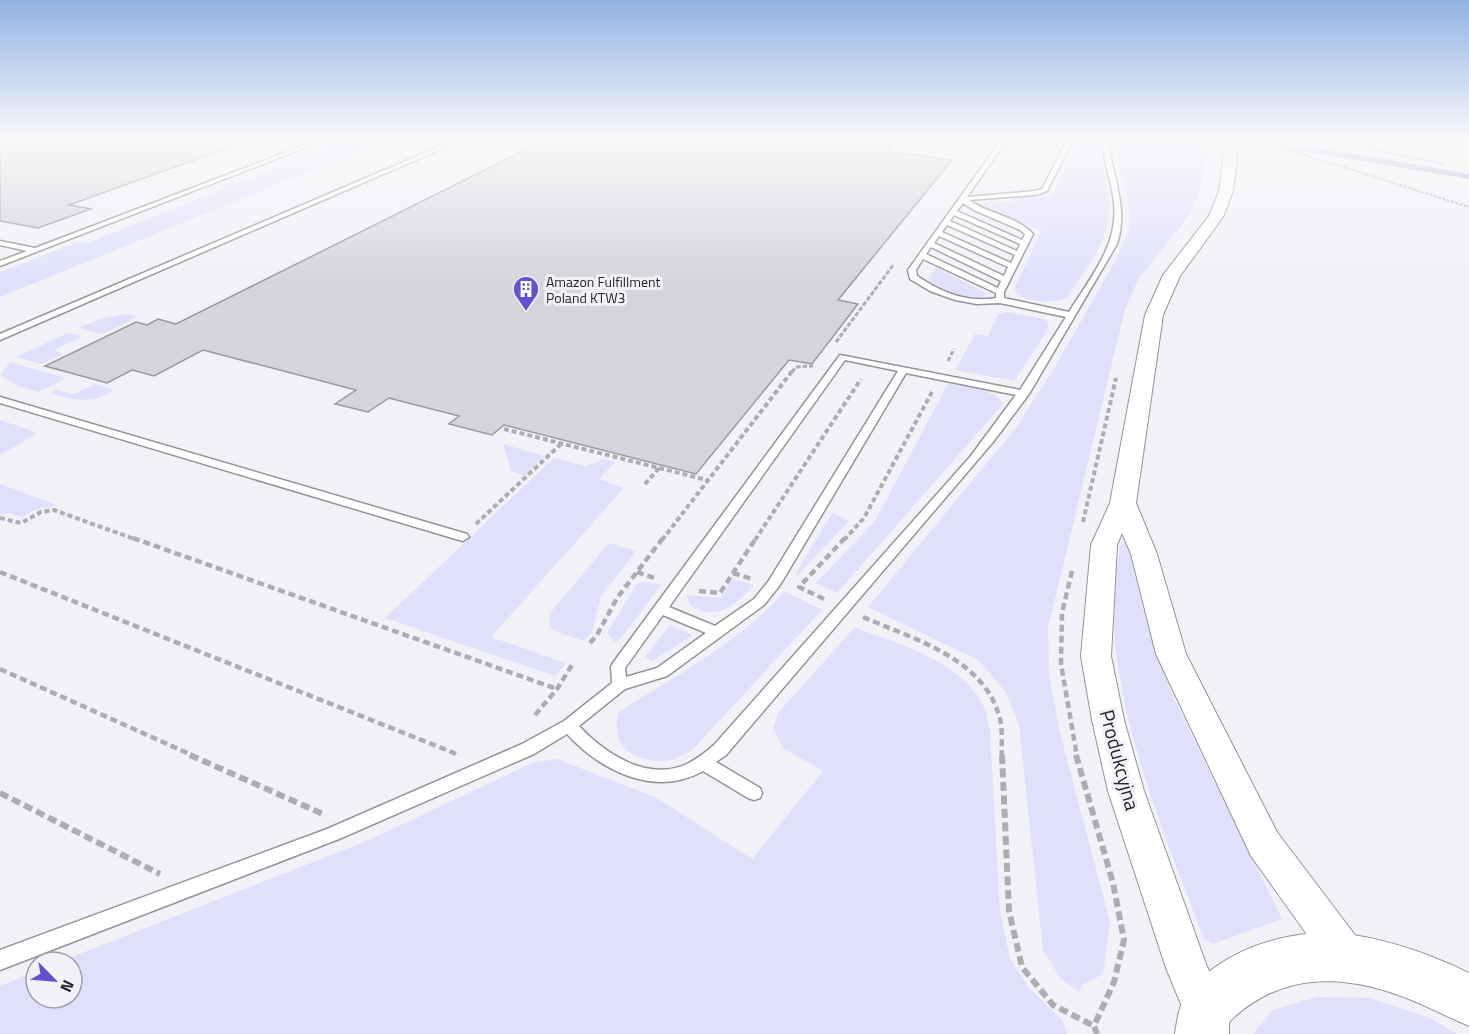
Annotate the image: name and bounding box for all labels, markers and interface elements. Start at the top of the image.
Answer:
place label: Amazon Fulfillment Poland KTW3 [546,271,661,308]
building icon: Amazon Fulfillment Poland KTW3 [511,274,541,312]
street label: Produkcyjna [1092,706,1148,814]
north arrow [24,950,84,1010]
text: N [54,976,81,996]

